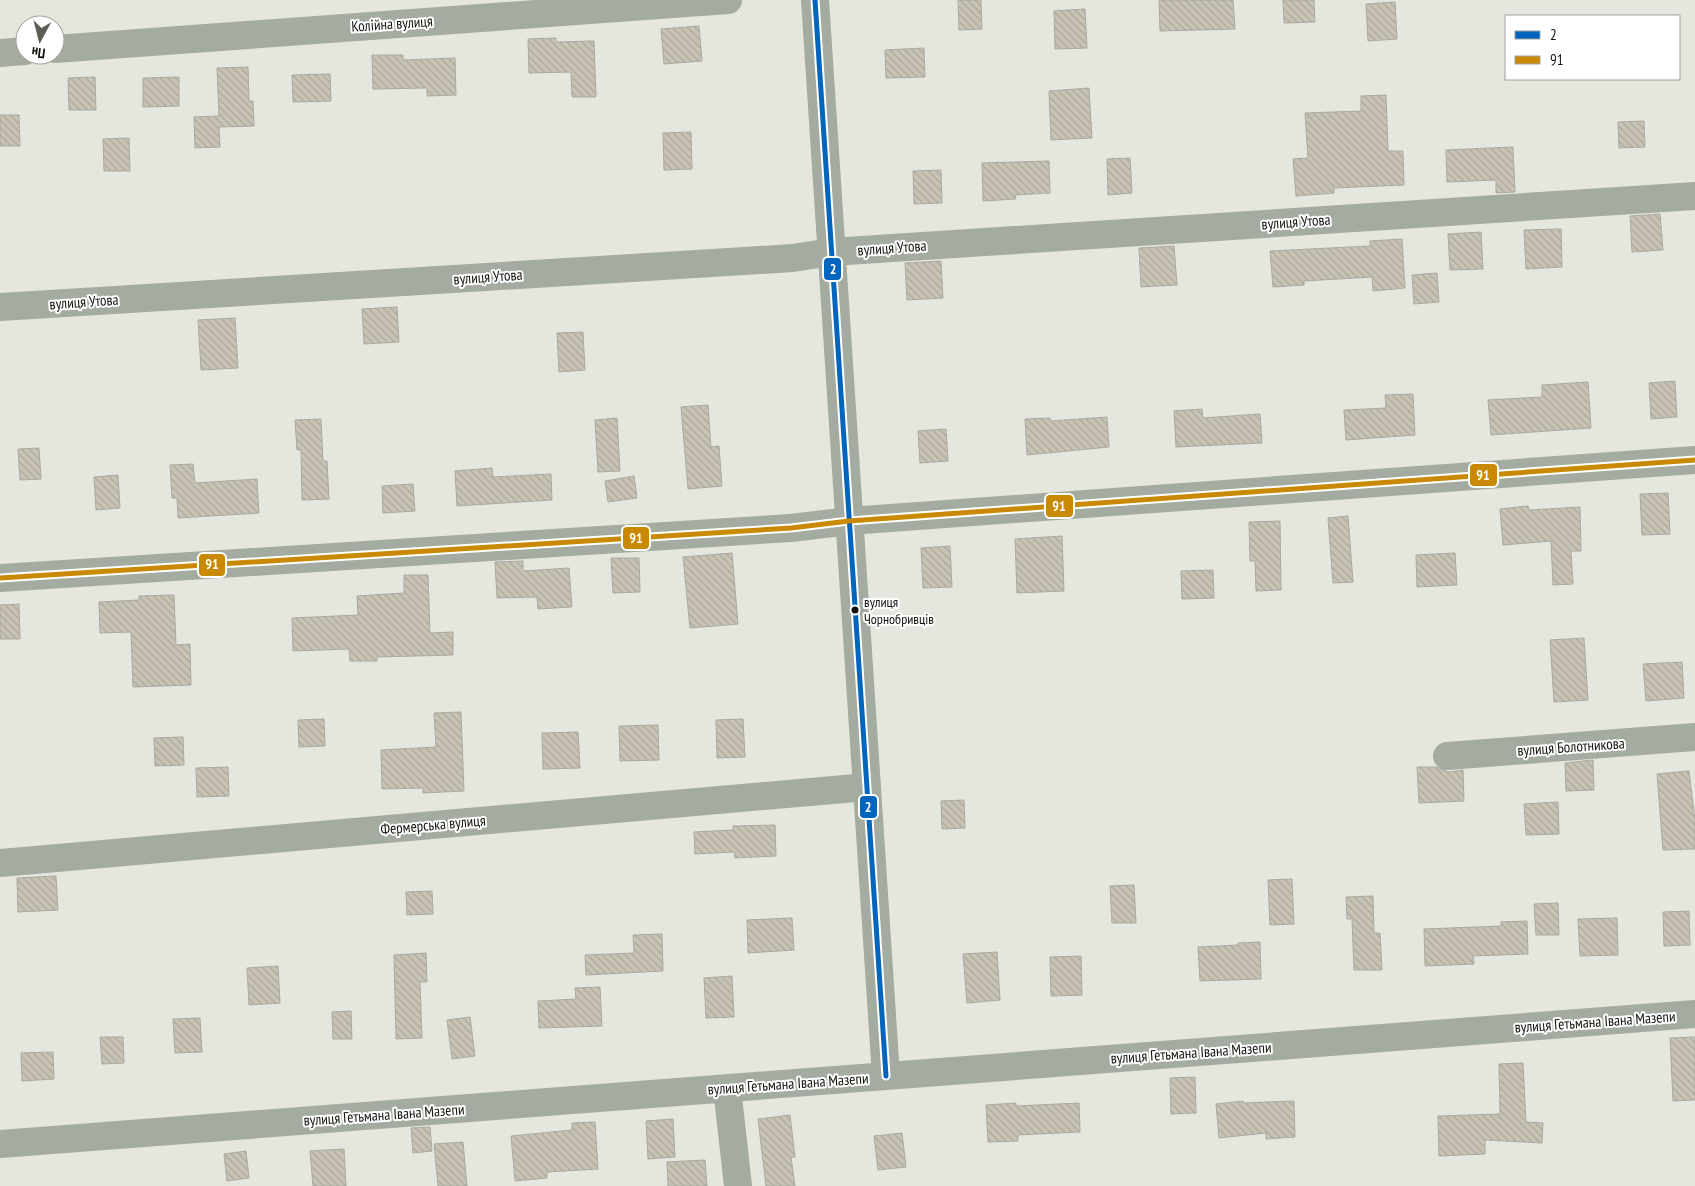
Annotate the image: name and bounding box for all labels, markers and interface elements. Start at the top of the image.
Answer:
street label: Колійна вулиця [351,11,433,36]
north arrow [15,15,65,65]
legend [1505,15,1680,80]
text: 2 [1550,25,1557,44]
text: Пн [31,43,46,63]
text: 91 [1550,50,1564,69]
street label: вулиця Утова [1261,210,1331,233]
street label: вулиця Утова [857,236,927,259]
line badge: 2 [823,257,842,281]
text: 2 [830,260,836,278]
street label: вулиця Утова [453,265,523,288]
street label: вулиця Утова [49,290,119,313]
line badge: 91 [1469,463,1498,487]
text: 91 [1476,466,1490,484]
line badge: 91 [1045,494,1074,518]
text: 91 [1052,497,1066,515]
line badge: 91 [622,526,650,550]
text: 91 [629,529,643,547]
line badge: 91 [198,553,226,577]
text: 91 [205,555,219,573]
place label: вулиця Чорнобривців [864,593,934,628]
marker: вулиця Чорнобривців [850,605,860,615]
street label: вулиця Болотникова [1517,733,1625,760]
line badge: 2 [859,795,878,819]
text: 2 [865,798,871,816]
street label: Фермерська вулиця [380,810,486,839]
street label: вулиця Гетьмана Івана Мазепи [1514,1006,1676,1037]
street label: вулиця Гетьмана Івана Мазепи [1110,1037,1272,1068]
street label: вулиця Гетьмана Івана Мазепи [707,1068,869,1099]
street label: вулиця Гетьмана Івана Мазепи [303,1099,465,1130]

